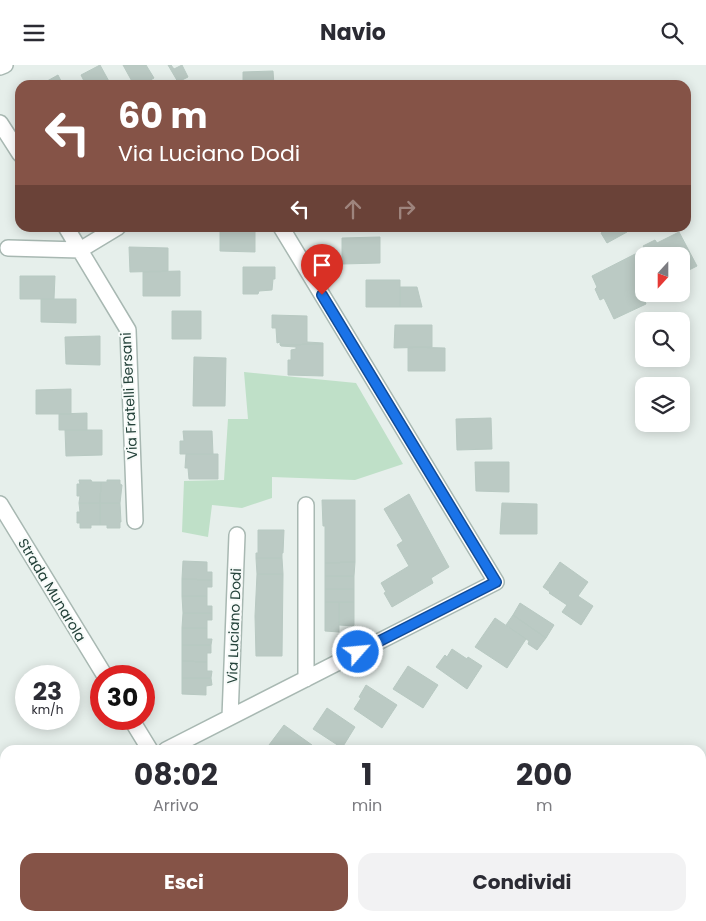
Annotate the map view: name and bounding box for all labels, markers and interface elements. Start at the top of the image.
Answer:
text: Navio [320,17,386,48]
icon: menu [20,19,48,47]
icon: search [658,19,686,47]
text: 60 m [118,91,208,140]
icon: left [35,100,100,165]
text: Via Luciano Dodi [118,138,300,169]
icon: left [286,195,314,223]
icon: ahead [339,195,367,223]
icon: right [392,195,420,223]
pin [301,244,343,295]
north arrow [635,247,690,303]
map controls [635,247,690,432]
icon: arrive [308,251,336,279]
button: search [635,312,690,367]
street label: Via Fratelli Bersani [116,332,142,460]
button: layers [635,377,690,432]
street label: Strada Munarola [13,535,91,645]
street label: Via Luciano Dodi [222,568,246,684]
position arrow [331,625,383,677]
speed limit sign: 30 [90,665,155,730]
text: 23 [33,674,62,709]
text: km/h [32,701,63,718]
text: 08:02 [134,753,218,796]
text: 1 [361,753,373,796]
text: 200 [516,753,572,796]
text: Arrivo [153,794,199,817]
text: min [352,794,382,817]
text: m [536,794,552,817]
button: Esci [20,853,348,911]
button: Condividi [358,853,686,911]

